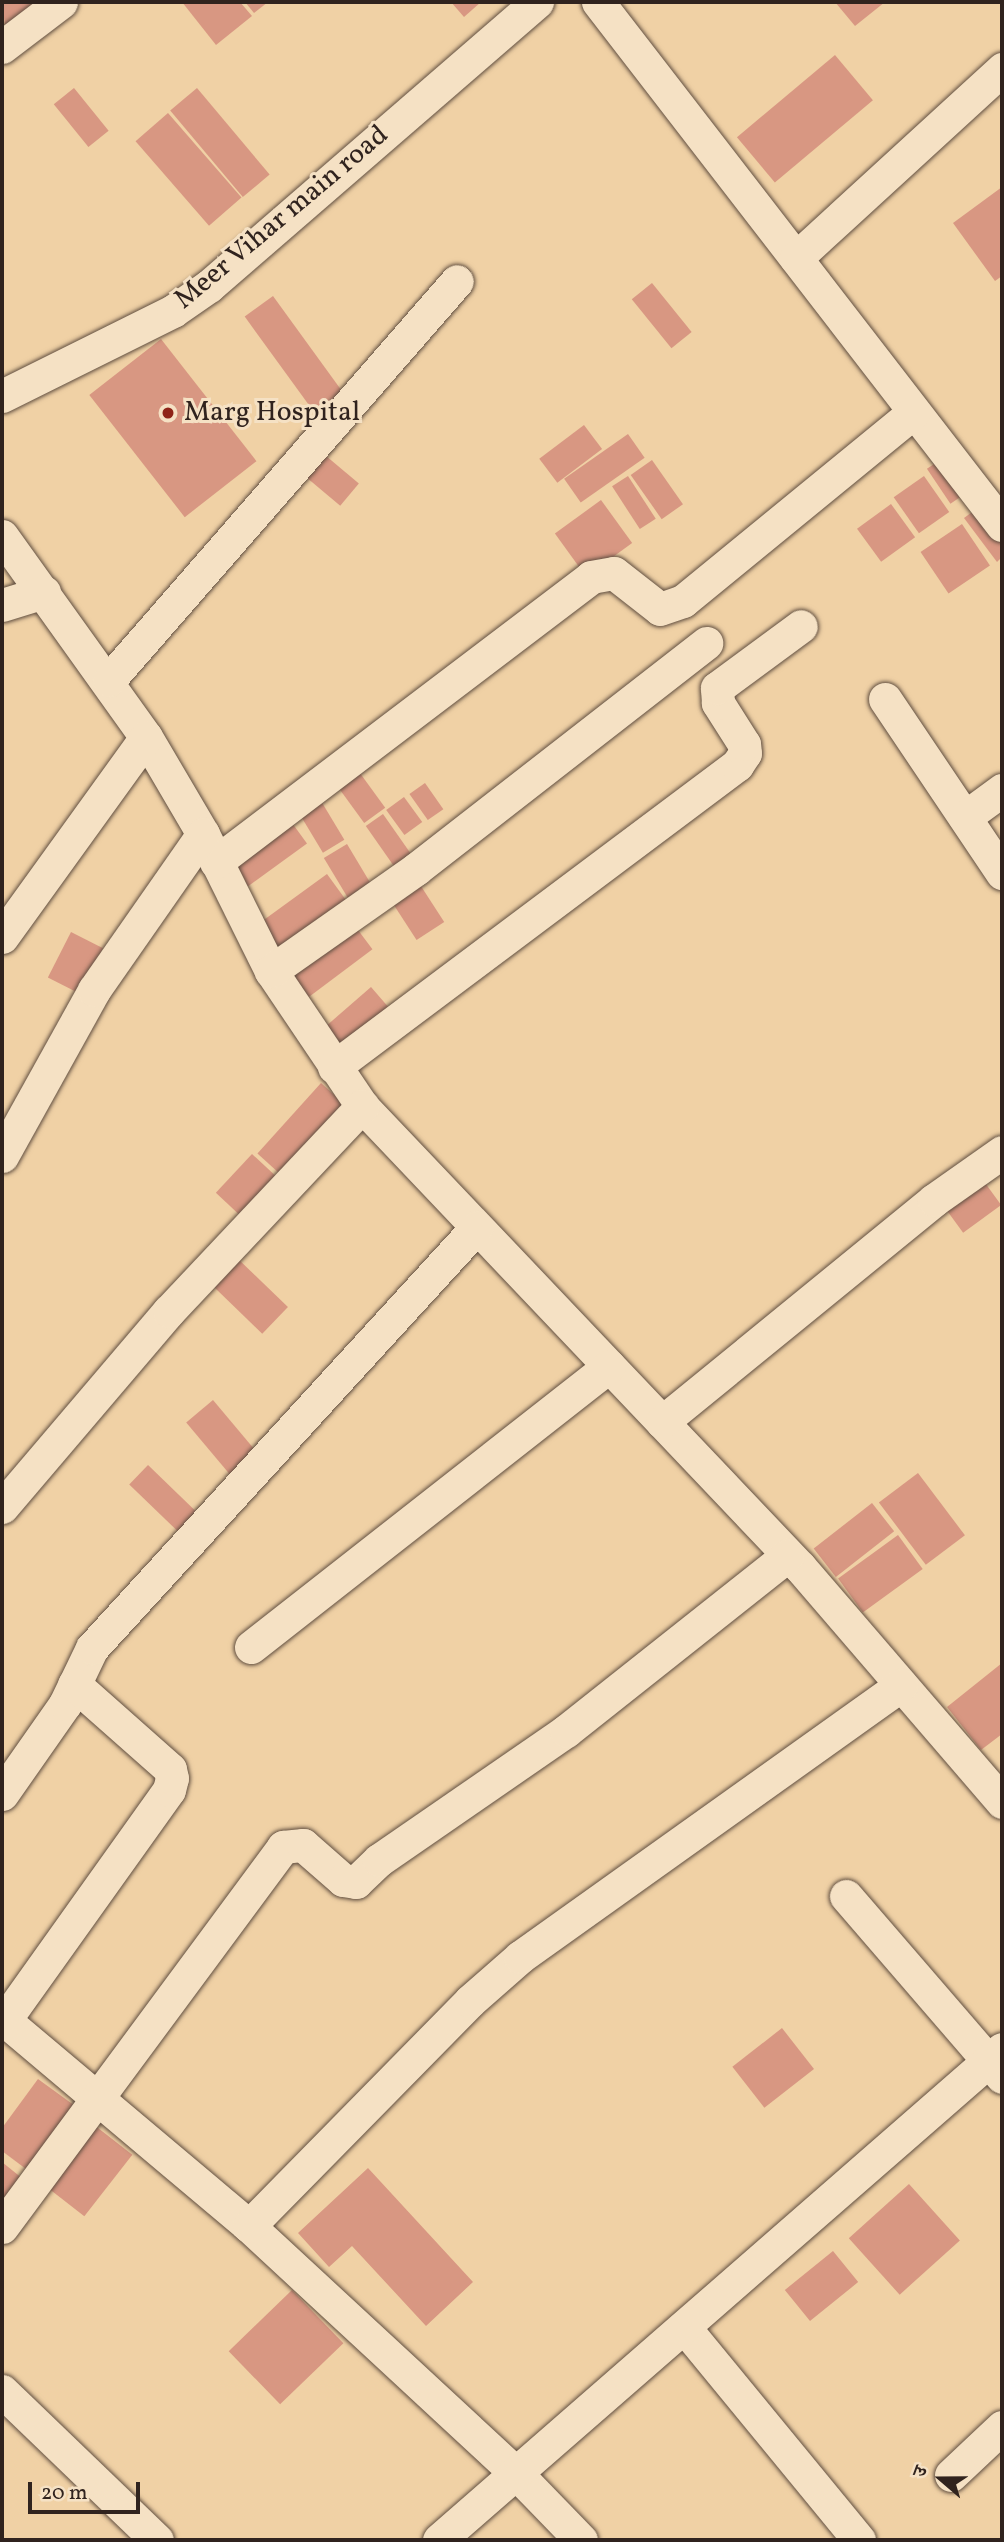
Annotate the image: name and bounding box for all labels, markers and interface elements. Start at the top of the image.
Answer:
street label: Meer Vihar main road [168,119,396,317]
place label: Marg Hospital [184,396,360,430]
marker: Marg Hospital [158,403,178,423]
north arrow [906,2444,976,2514]
text: उ [907,2463,935,2481]
scale bar [32,2468,144,2512]
text: 20 m [41,2479,87,2508]

